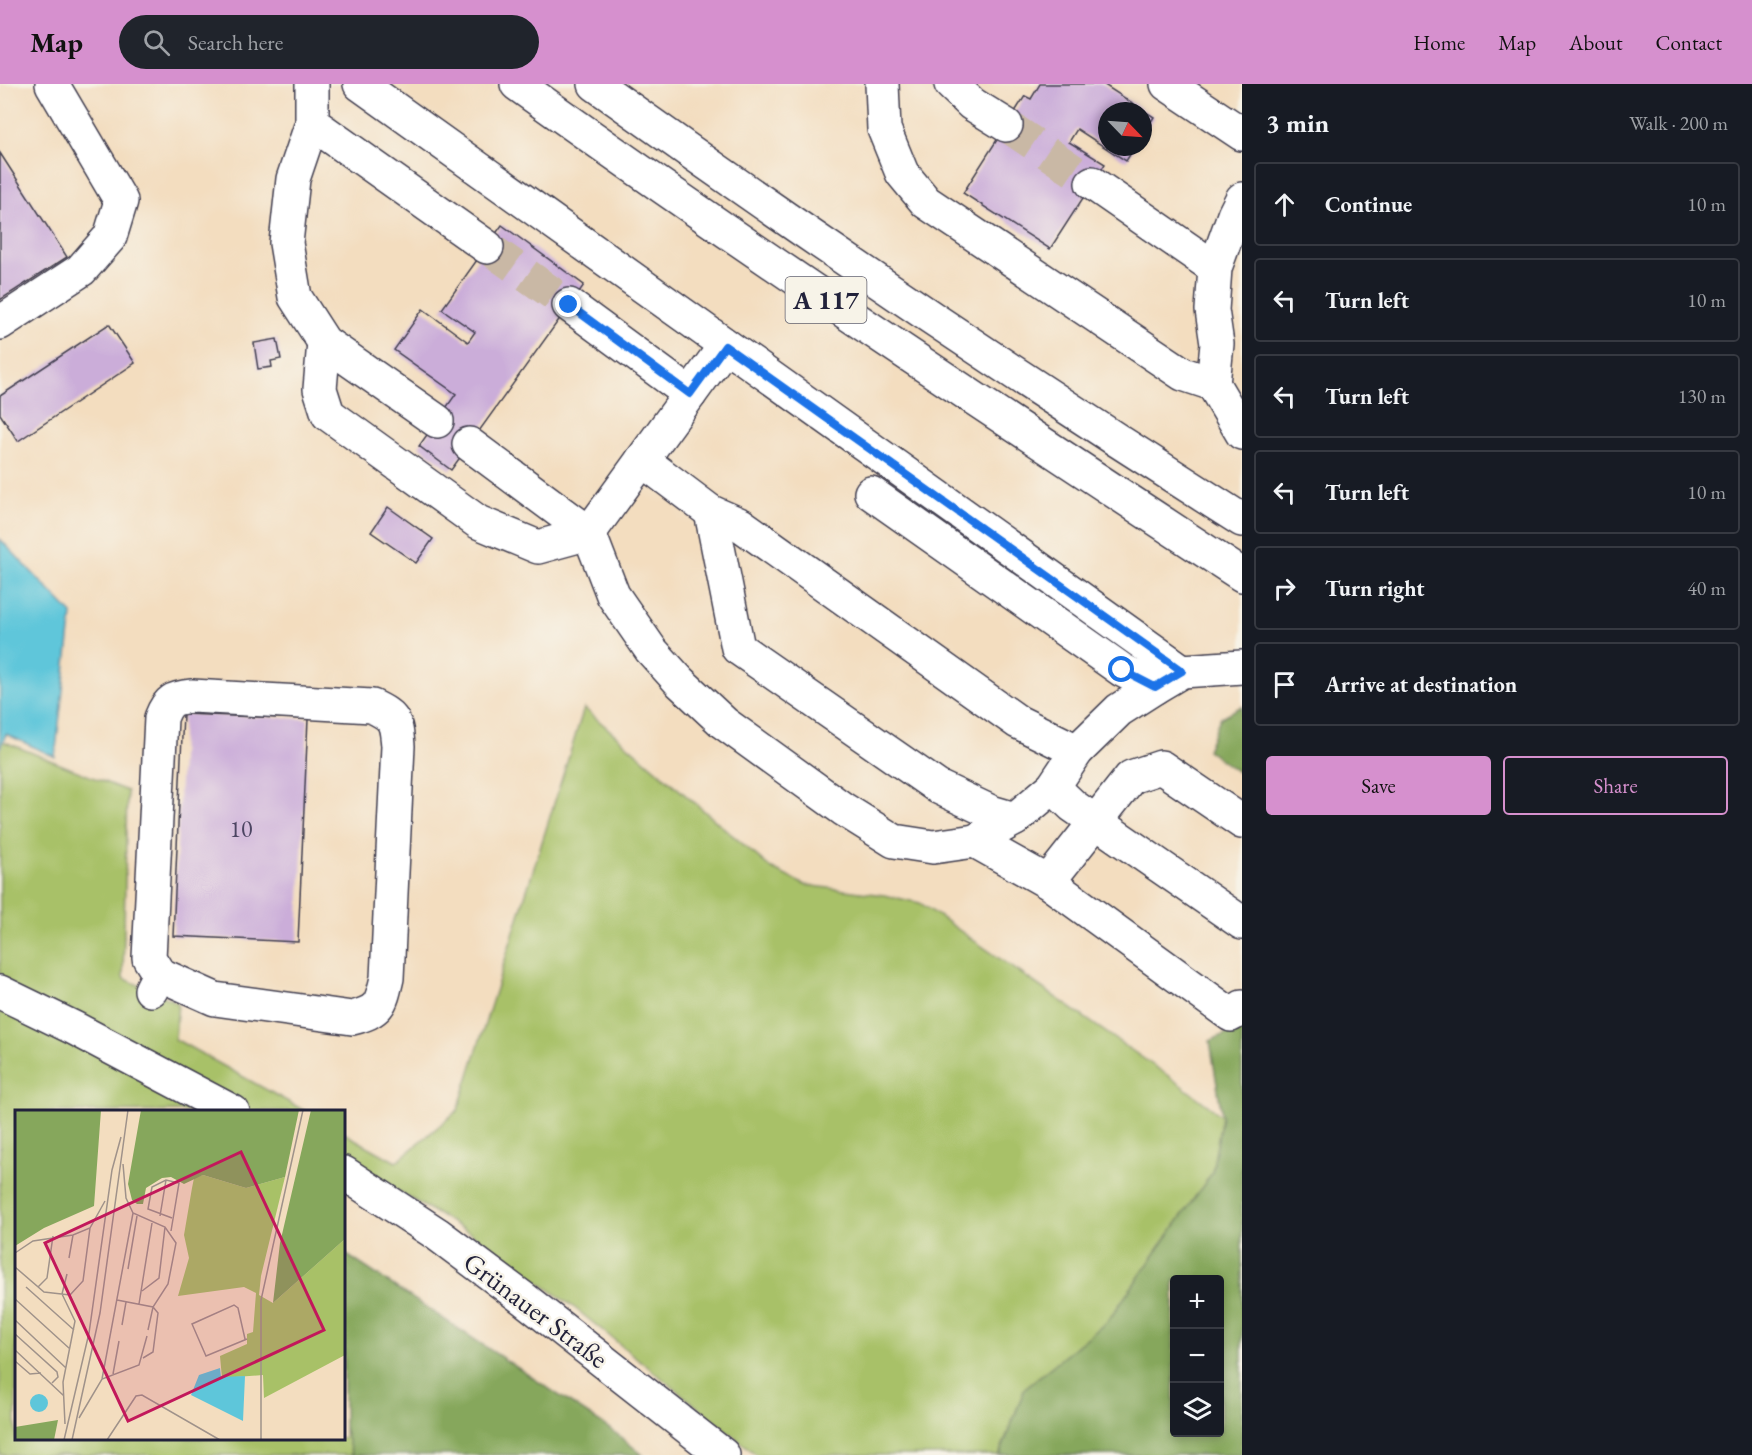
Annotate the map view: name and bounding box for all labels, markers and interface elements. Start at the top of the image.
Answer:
search box [119,15,539,69]
text: Map [30,24,83,60]
icon: search [140,26,173,59]
text: Search here [188,28,283,57]
text: Home [1413,29,1465,56]
text: Map [1498,29,1536,56]
text: About [1569,29,1622,56]
text: Contact [1655,29,1722,56]
north arrow [1098,102,1152,156]
text: 3 min [1266,106,1329,140]
text: Walk · 200 m [1629,110,1728,136]
icon: ahead [1268,188,1301,221]
text: Continue [1325,190,1412,219]
text: 10 m [1687,191,1726,217]
road number: A 117 [786,277,866,323]
icon: left [1268,284,1301,317]
text: Turn left [1325,286,1409,315]
text: 10 m [1687,287,1726,313]
route end [555,291,581,317]
icon: left [1268,380,1301,413]
text: Turn left [1325,382,1409,411]
text: 130 m [1678,383,1726,409]
icon: left [1268,476,1301,509]
text: Turn left [1325,478,1409,507]
text: 10 m [1687,479,1726,505]
icon: right [1268,572,1301,605]
text: Turn right [1325,574,1424,603]
text: 40 m [1687,575,1726,601]
route start [1108,656,1134,682]
icon: arrive [1268,668,1301,701]
text: Arrive at destination [1325,670,1517,699]
button: Save [1266,756,1491,815]
button: Share [1503,756,1728,815]
house number: 10 [229,813,253,844]
inset map [15,1110,345,1440]
street label: Grünauer Straße [457,1244,615,1376]
map controls [1170,1275,1224,1437]
button: + [1170,1275,1224,1329]
button: − [1170,1329,1224,1383]
button: layers [1170,1383,1224,1437]

